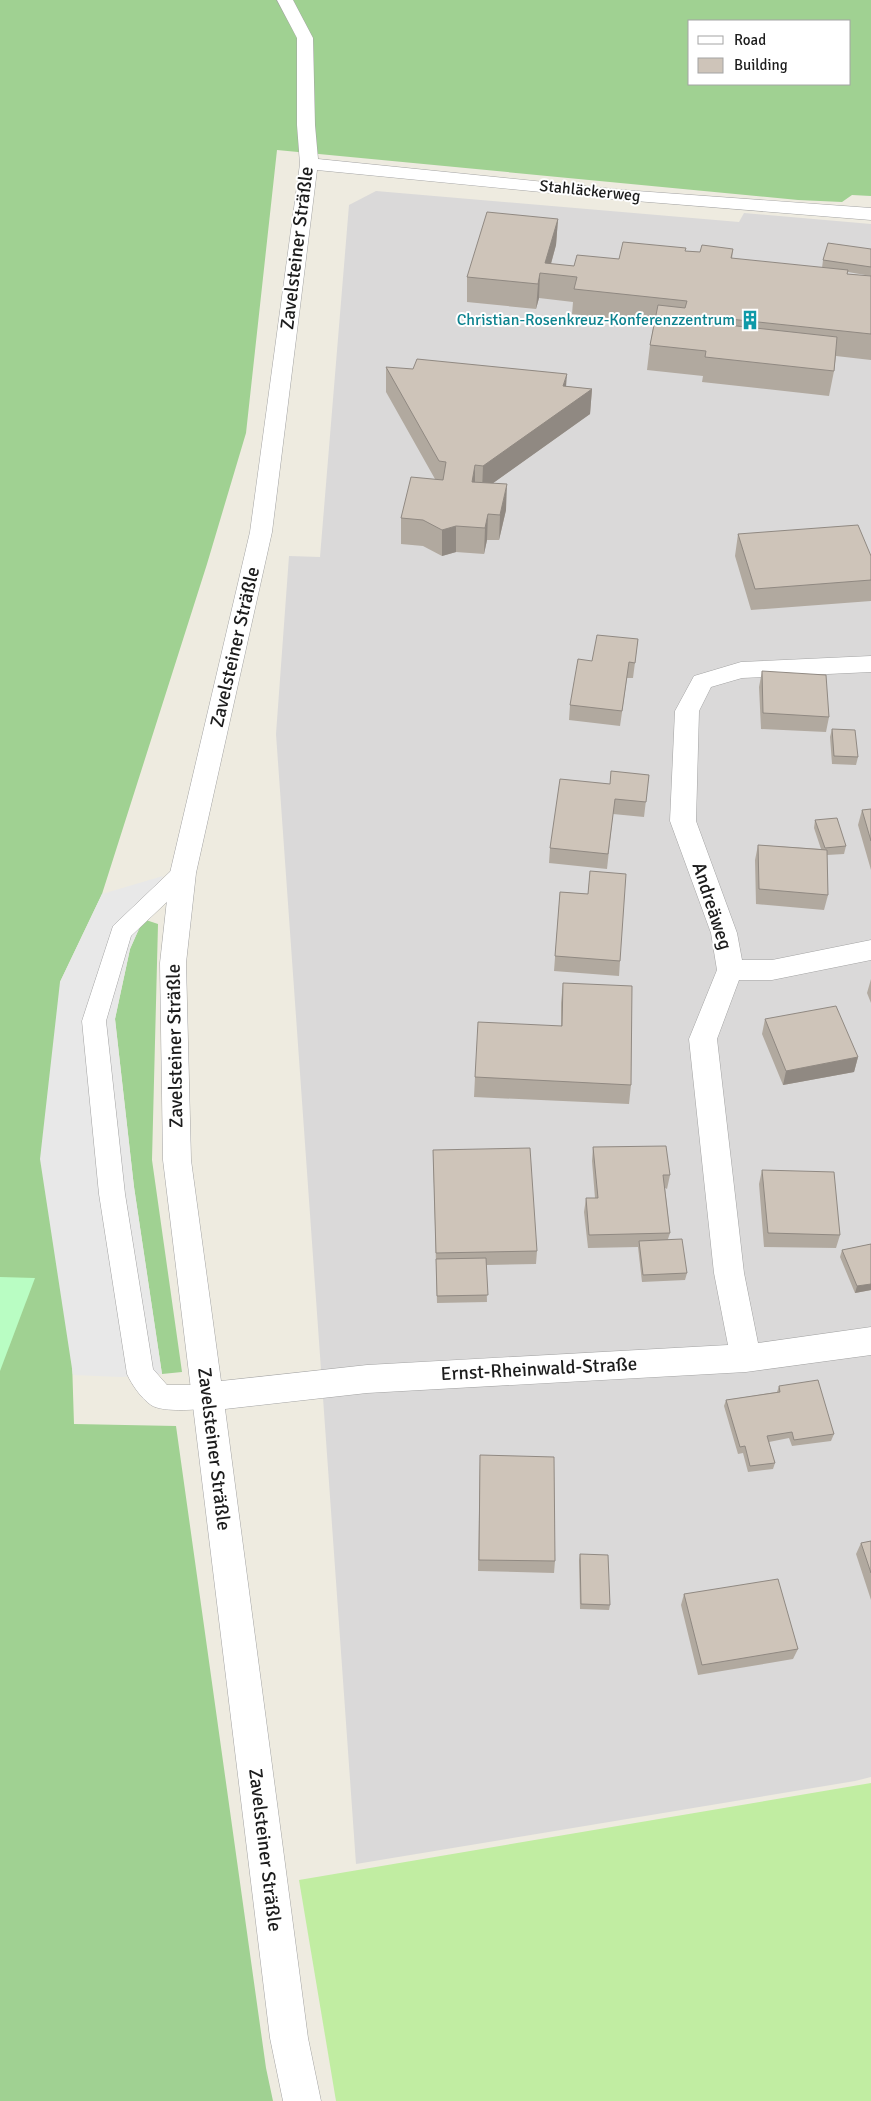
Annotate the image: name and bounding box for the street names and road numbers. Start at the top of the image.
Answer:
street label: Zavelsteiner Sträßle [275,165,319,331]
street label: Stahläckerweg [539,176,641,206]
street label: Zavelsteiner Sträßle [205,564,265,730]
street label: Andreäweg [687,859,737,953]
street label: Zavelsteiner Sträßle [162,964,188,1128]
street label: Ernst-Rheinwald-Straße [440,1352,638,1386]
street label: Zavelsteiner Sträßle [192,1366,236,1532]
street label: Zavelsteiner Sträßle [243,1767,287,1933]

